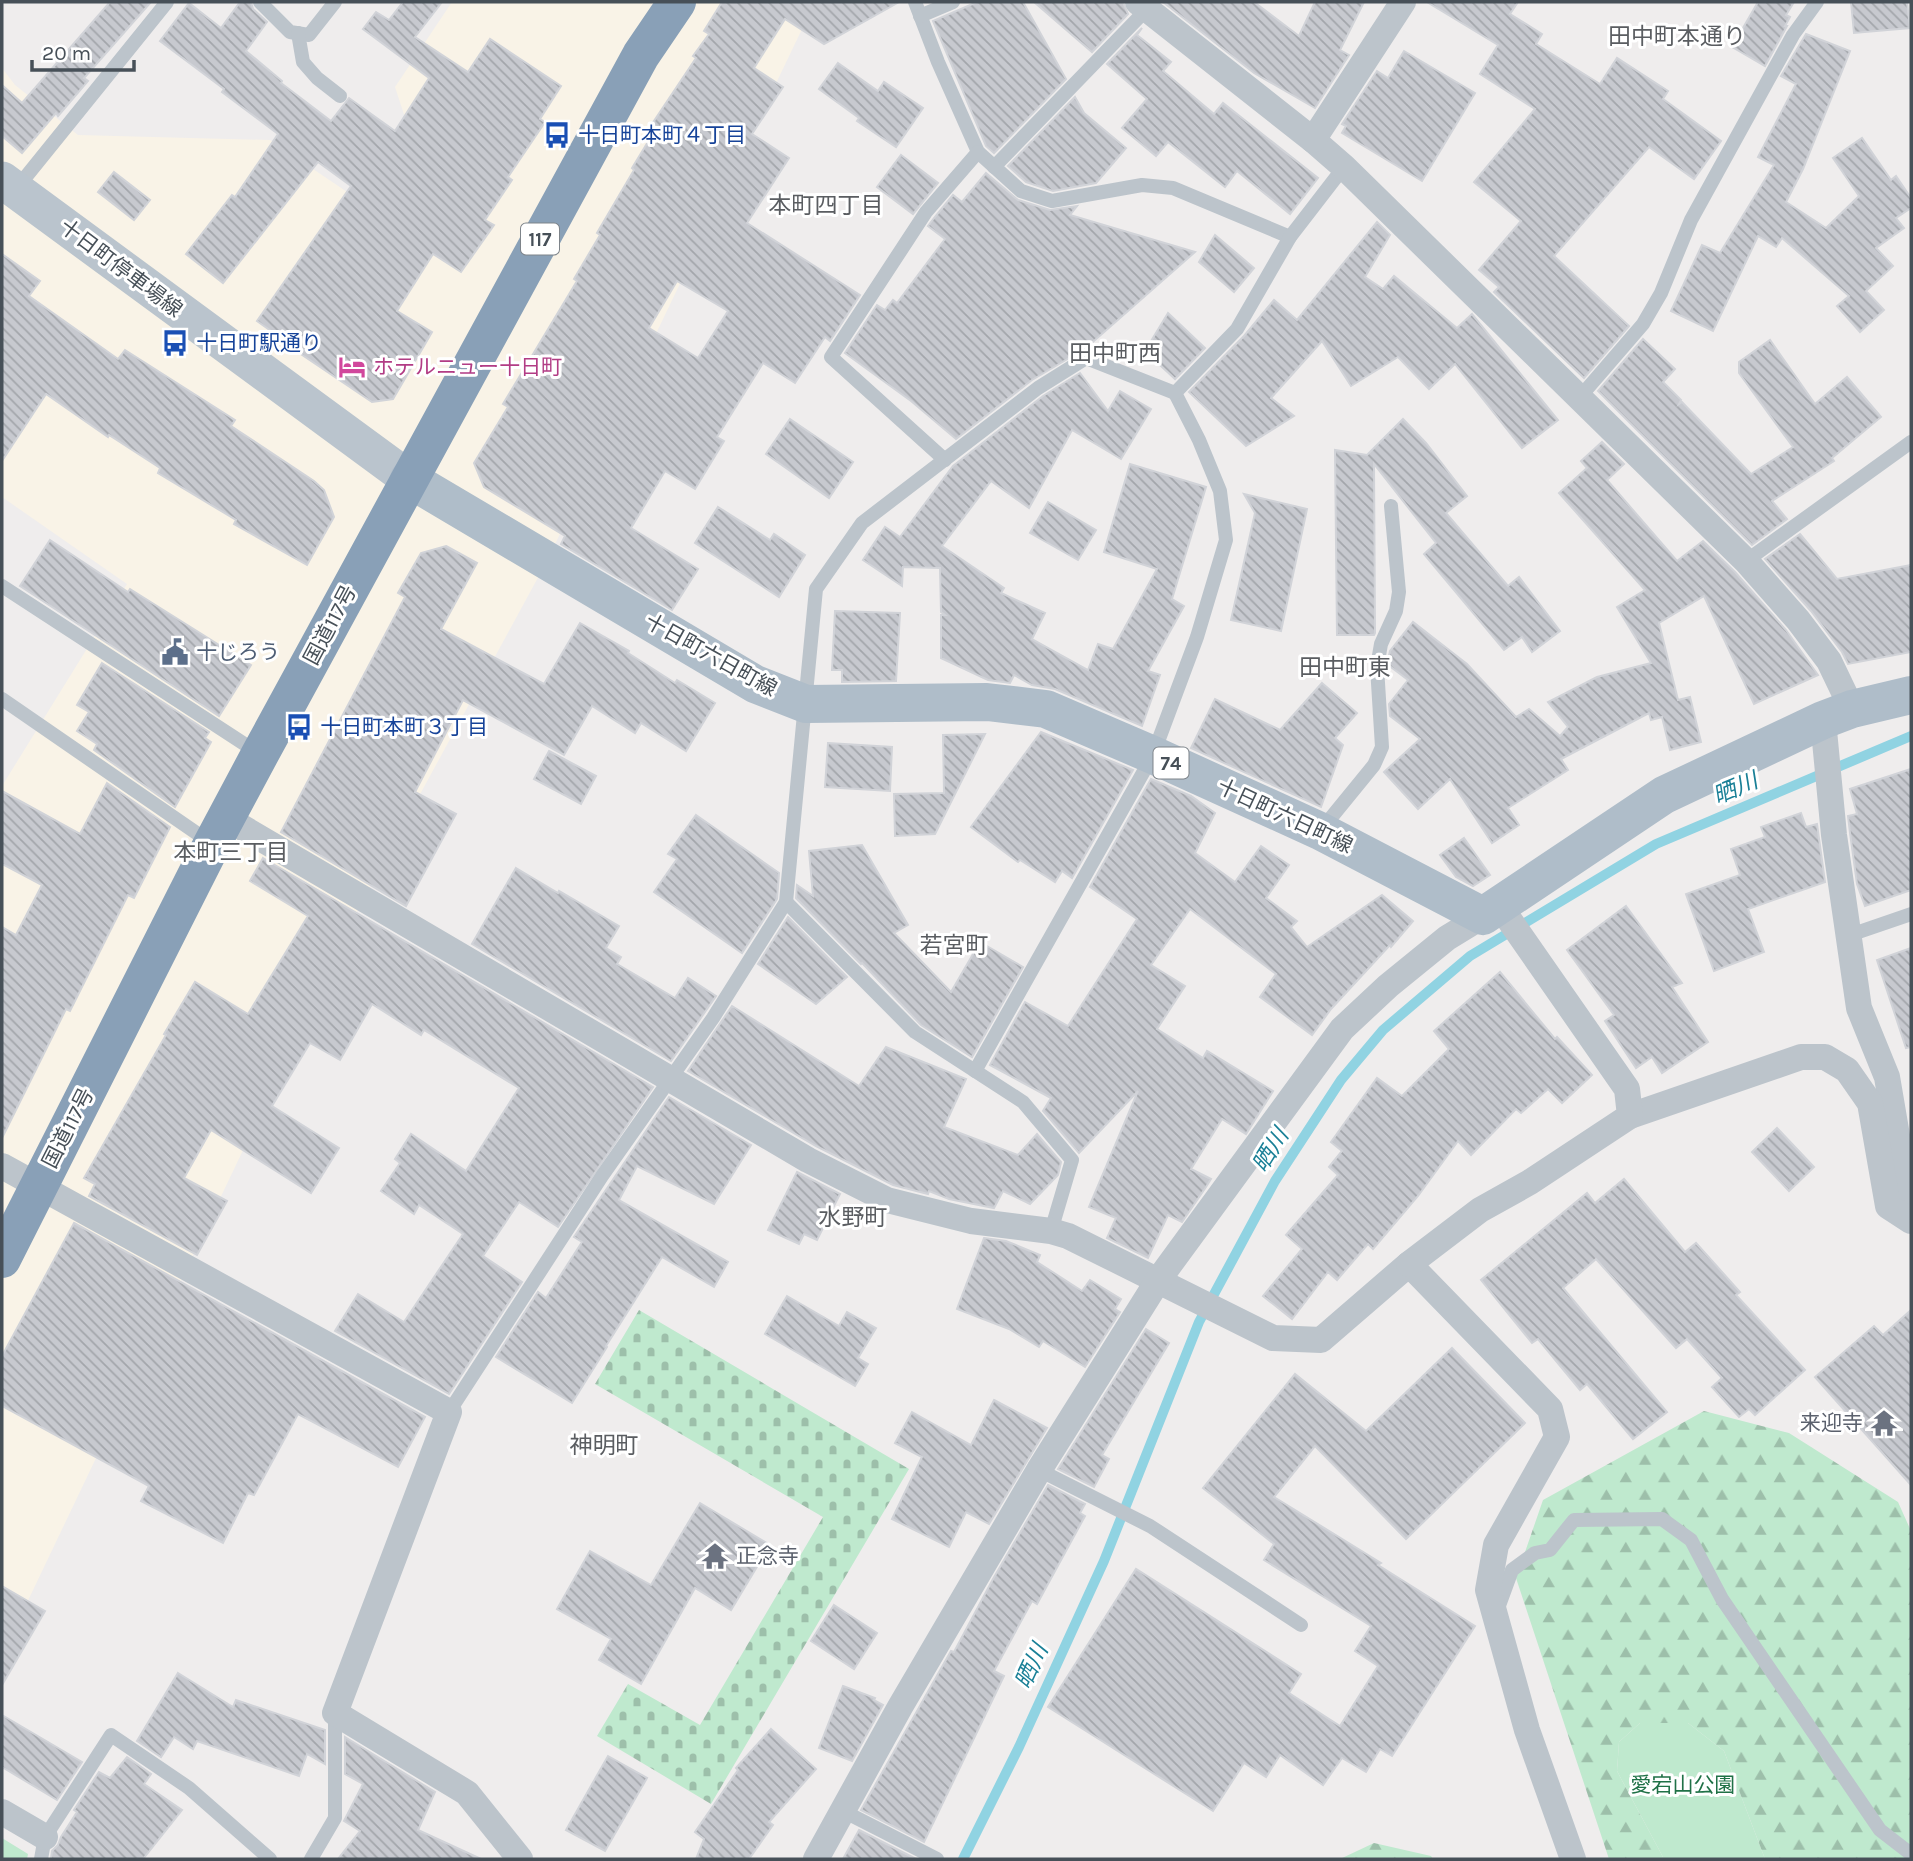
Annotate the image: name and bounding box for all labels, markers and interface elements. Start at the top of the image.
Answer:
district label: 田中町本通り [1608,23,1746,50]
scale bar [32,28,133,72]
text: 20 m [42,41,91,65]
bus stop icon: 十日町本町４丁目 [542,120,572,150]
place label: 十日町本町４丁目 [578,123,746,147]
district label: 本町四丁目 [769,192,884,219]
street label: 十日町停車場線 [55,214,187,322]
road number: 117 [521,224,559,255]
bus stop icon: 十日町駅通り [160,328,190,358]
place label: 十日町駅通り [196,331,322,355]
district label: 田中町西 [1069,340,1161,367]
hotel icon: ホテルニュー十日町 [337,352,367,382]
place label: ホテルニュー十日町 [373,355,562,379]
street label: 国道117号 [299,581,361,669]
street label: 十日町六日町線 [641,609,781,701]
public building icon: 十じろう [160,637,190,667]
place label: 十じろう [196,640,280,664]
district label: 田中町東 [1299,654,1391,681]
bus stop icon: 十日町本町３丁目 [284,712,314,742]
place label: 十日町本町３丁目 [320,715,488,739]
road number: 74 [1154,748,1188,778]
water label: 晒川 [1709,766,1764,810]
street label: 十日町六日町線 [1213,774,1357,858]
district label: 本町三丁目 [174,839,289,866]
district label: 若宮町 [920,932,989,959]
street label: 国道117号 [38,1084,98,1172]
water label: 晒川 [1247,1121,1296,1177]
district label: 水野町 [819,1204,888,1231]
temple icon: 来迎寺 [1869,1408,1899,1438]
place label: 来迎寺 [1800,1411,1863,1435]
district label: 神明町 [570,1432,639,1459]
temple icon: 正念寺 [700,1541,730,1571]
place label: 正念寺 [736,1544,799,1568]
water label: 晒川 [1009,1637,1055,1693]
park label: 愛宕山公園 [1631,1773,1736,1797]

